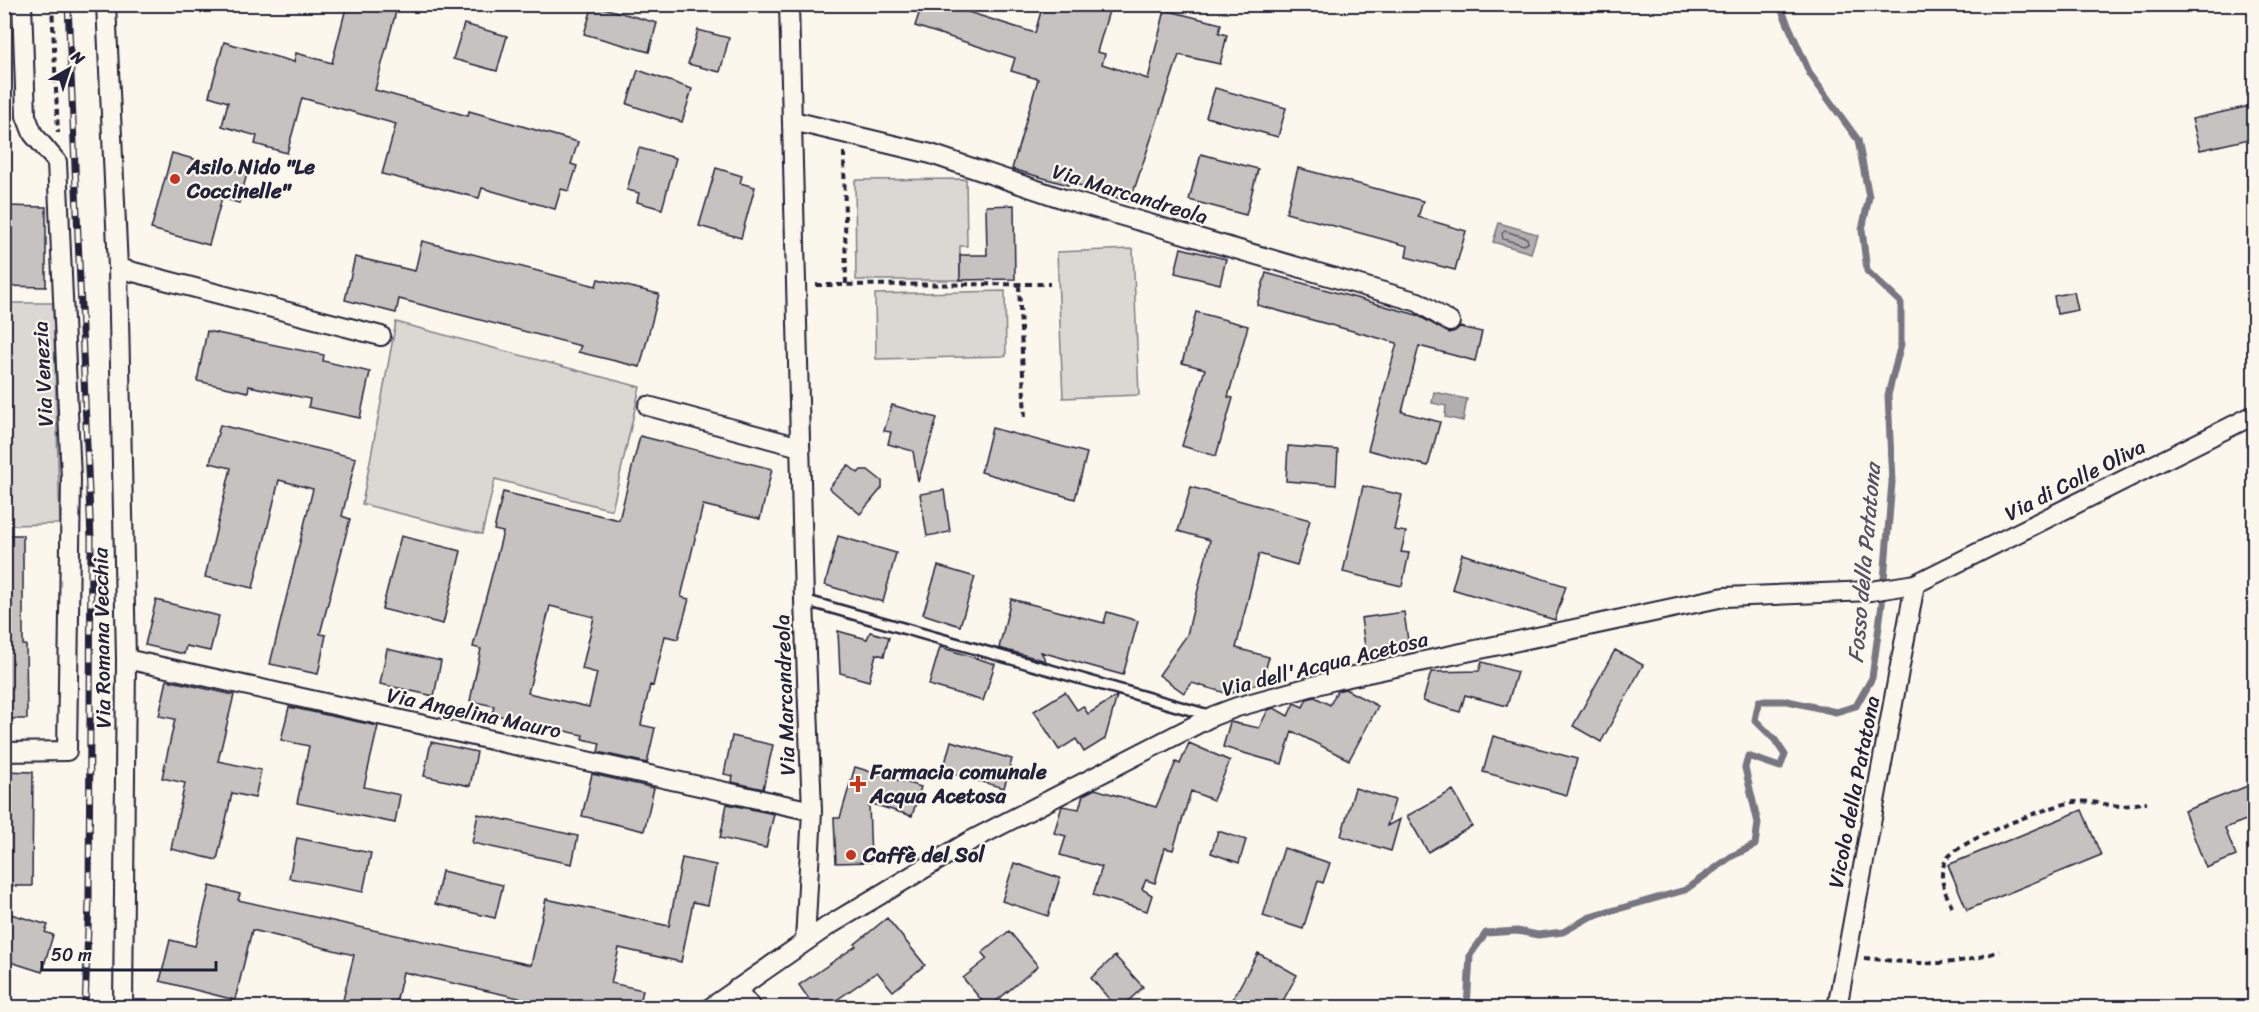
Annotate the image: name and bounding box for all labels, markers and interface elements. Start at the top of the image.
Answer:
north arrow [39,39,99,99]
text: N [64,42,92,73]
place label: Asilo Nido "Le Coccinelle" [186,148,315,210]
street label: Via Marcandreola [1047,152,1213,236]
marker: Asilo Nido "Le Coccinelle" [168,172,182,186]
street label: Via Venezia [21,320,65,428]
street label: Via di Colle Oliva [1998,428,2153,532]
water label: Fosso della Patatona [1836,459,1892,664]
street label: Via Romana Vecchia [81,547,123,729]
street label: Via Marcandreola [763,613,807,776]
street label: Via dell'Acqua Acetosa [1218,620,1433,708]
street label: Via Angelina Mauro [383,676,565,750]
street label: Vicolo della Patatona [1817,692,1891,891]
place label: Farmacia comunale Acqua Acetosa [869,753,1047,815]
marker: Farmacia comunale Acqua Acetosa [851,777,865,791]
place label: Caffè del Sol [862,836,985,874]
marker: Caffè del Sol [844,848,858,862]
scale bar [42,934,216,972]
text: 50 m [51,939,92,971]

